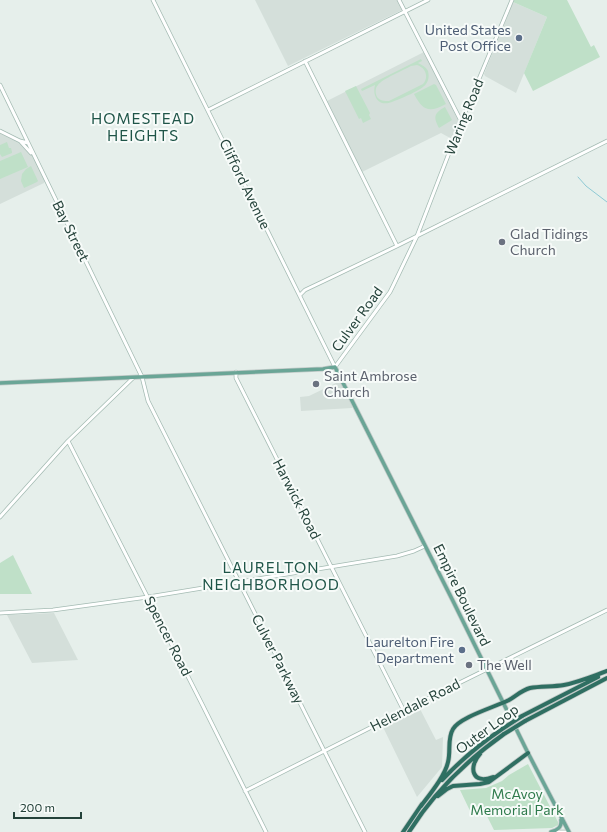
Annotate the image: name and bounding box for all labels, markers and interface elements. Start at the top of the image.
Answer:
place label: United States Post Office [425,21,511,54]
marker: United States Post Office [514,33,524,43]
street label: Waring Road [440,76,487,158]
district label: HOMESTEAD HEIGHTS [91,109,195,144]
street label: Clifford Avenue [216,136,275,232]
street label: Bay Street [49,198,94,264]
place label: Glad Tidings Church [510,225,588,258]
marker: Glad Tidings Church [497,237,507,247]
street label: Culver Road [327,283,386,355]
place label: Saint Ambrose Church [324,367,417,400]
marker: Saint Ambrose Church [311,379,321,389]
street label: Harwick Road [270,456,325,542]
street label: Empire Boulevard [430,541,495,649]
district label: LAURELTON NEIGHBORHOOD [202,558,340,593]
street label: Spencer Road [141,593,196,678]
street label: Culver Parkway [249,611,308,706]
place label: Laurelton Fire Department [365,633,454,666]
marker: Laurelton Fire Department [457,645,467,655]
place label: The Well [477,656,532,673]
marker: The Well [464,660,474,670]
street label: Helendale Road [367,675,463,735]
street label: Outer Loop [452,700,521,757]
park label: McAvoy Memorial Park [470,785,564,818]
scale bar [14,794,81,820]
text: 200 m [20,800,55,814]

